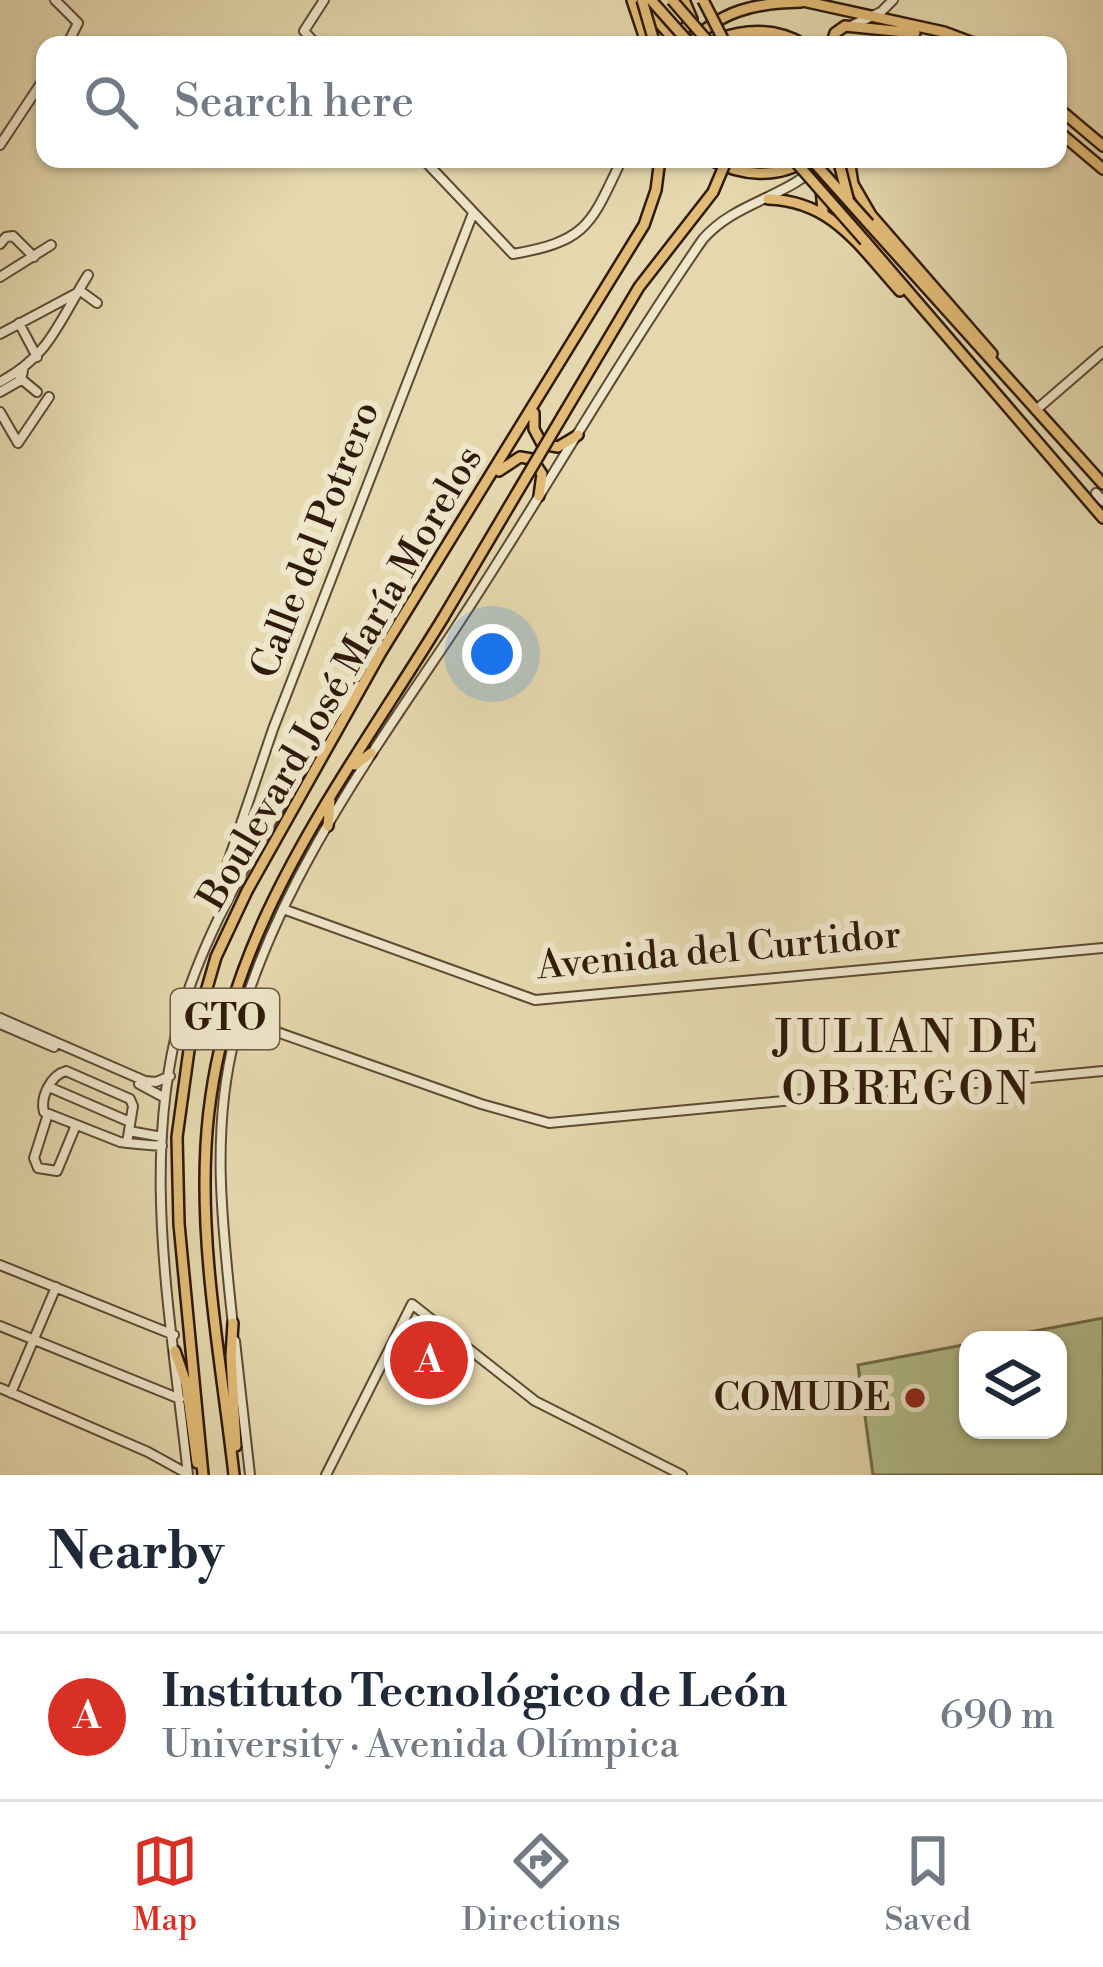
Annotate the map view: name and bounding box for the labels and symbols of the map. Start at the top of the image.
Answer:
street label: Calle del Potrero [241,395,391,685]
street label: Boulevard José María Morelos [187,437,494,920]
your location [462,624,522,684]
street label: Avenida del Curtidor [534,911,903,991]
road number: GTO [171,989,279,1049]
district label: JULIAN DE OBREGON [771,1010,1041,1119]
pin: A [390,1315,468,1405]
place label: COMUDE [713,1374,891,1423]
marker: COMUDE [902,1385,928,1411]

